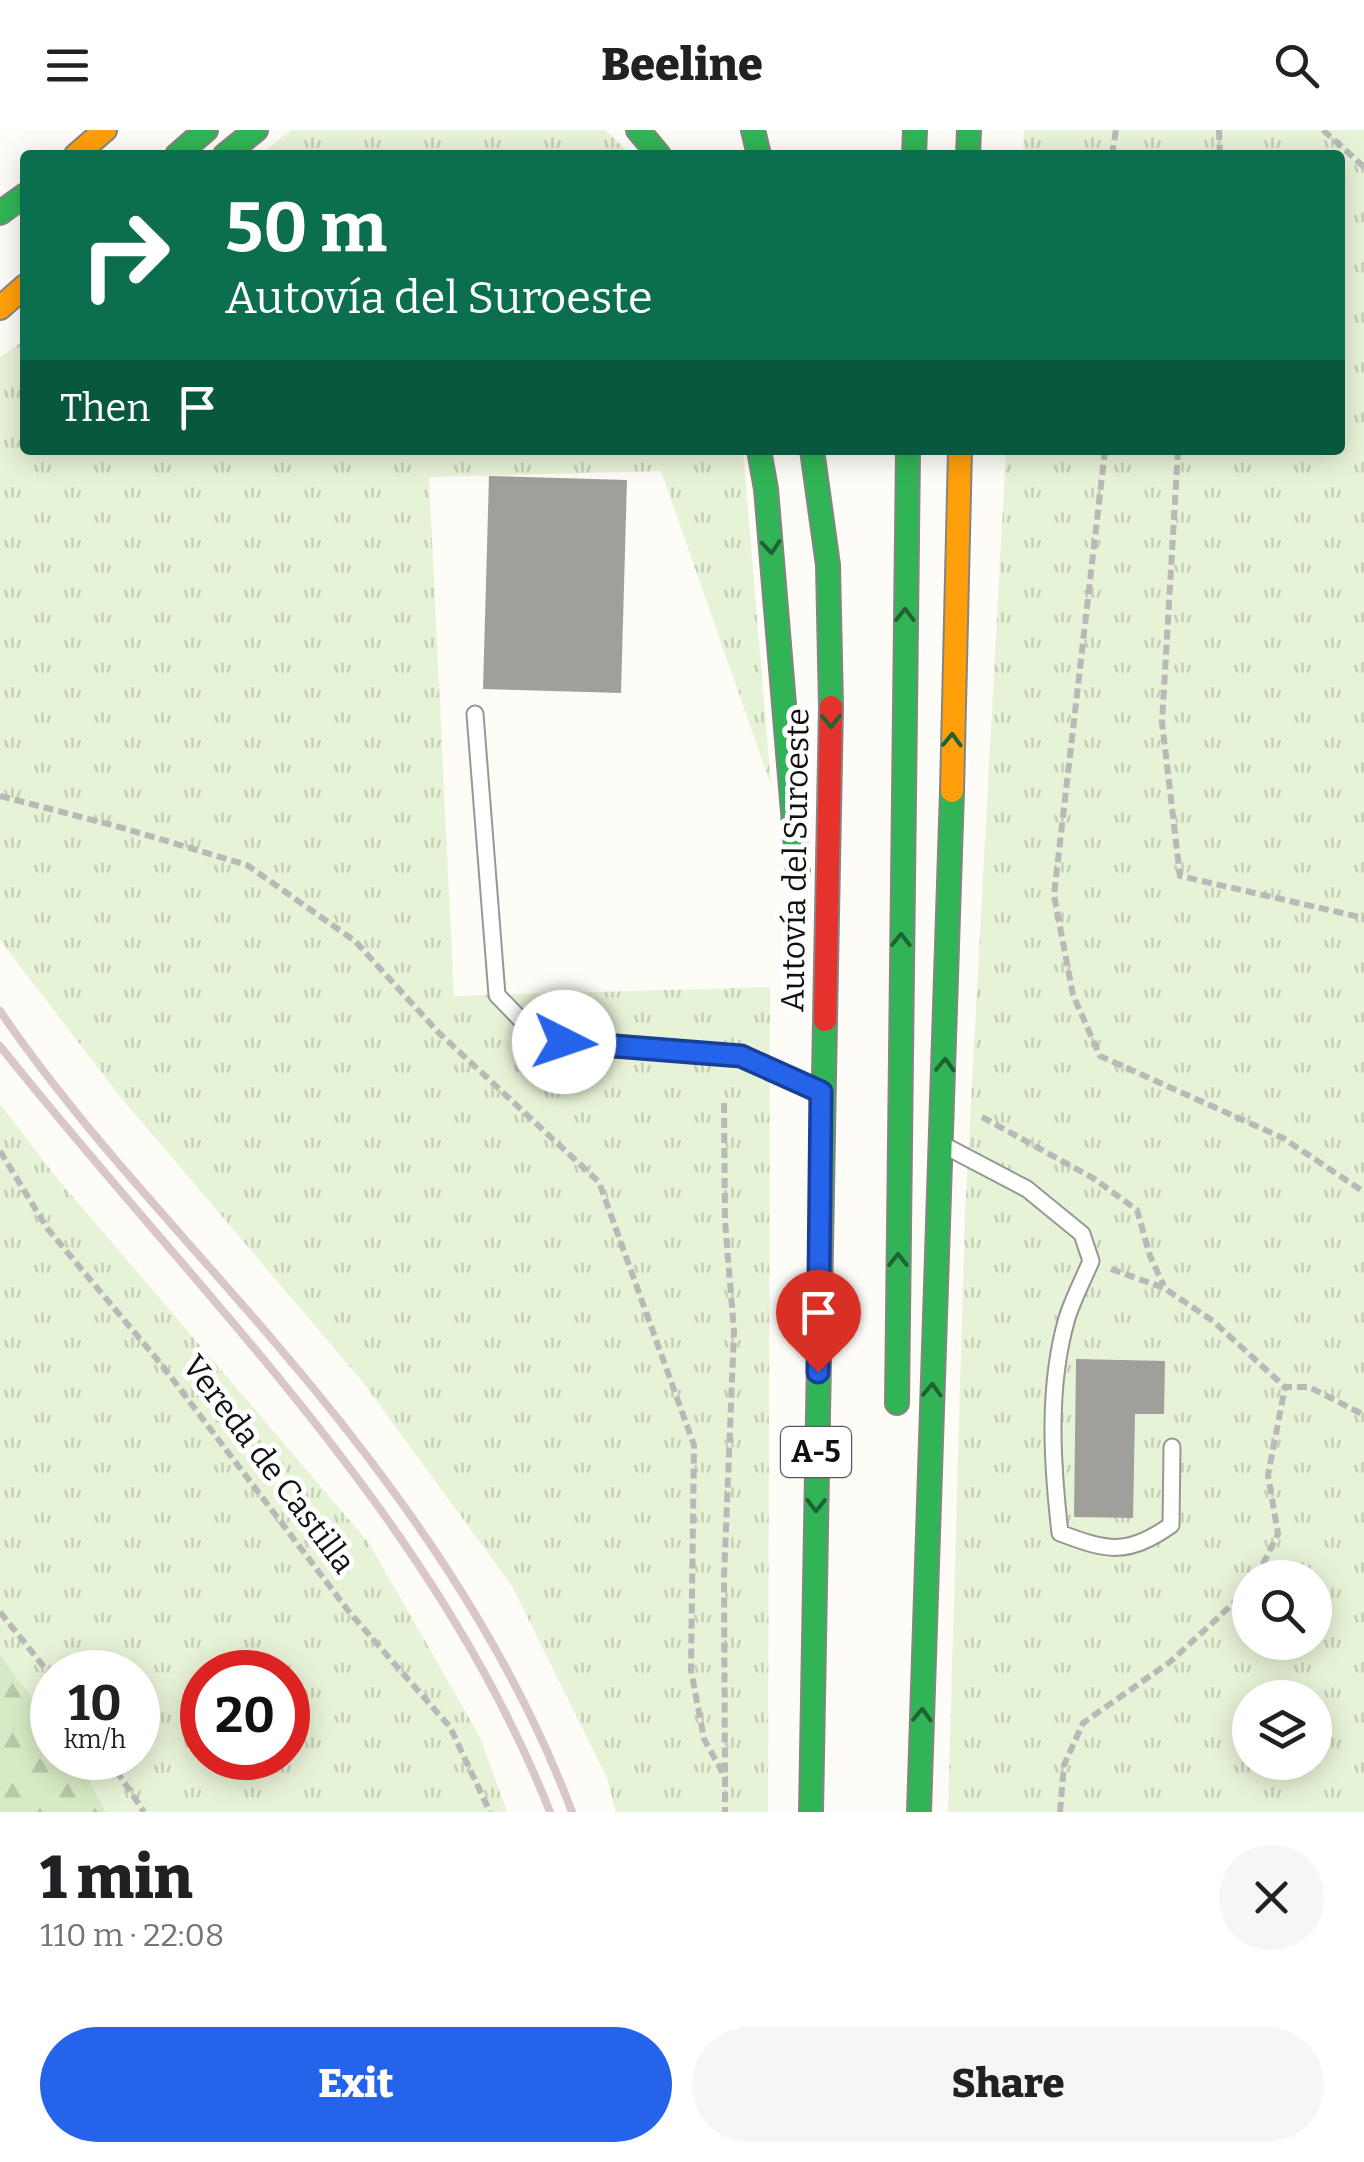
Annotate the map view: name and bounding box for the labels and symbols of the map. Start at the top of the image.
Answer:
one-way arrow [759,539,781,555]
one-way arrow [894,607,916,622]
street label: Autovía del Suroeste [773,708,817,1012]
one-way arrow [820,714,842,730]
one-way arrow [941,732,962,748]
one-way arrow [890,932,912,948]
position arrow [512,990,616,1094]
one-way arrow [934,1056,955,1072]
one-way arrow [887,1251,909,1266]
pin [776,1270,861,1373]
street label: Vereda de Castilla [175,1348,363,1580]
one-way arrow [922,1381,943,1397]
road number: A-5 [781,1427,851,1477]
one-way arrow [805,1498,826,1514]
speed limit sign: 20 [180,1650,310,1780]
one-way arrow [911,1706,932,1722]

